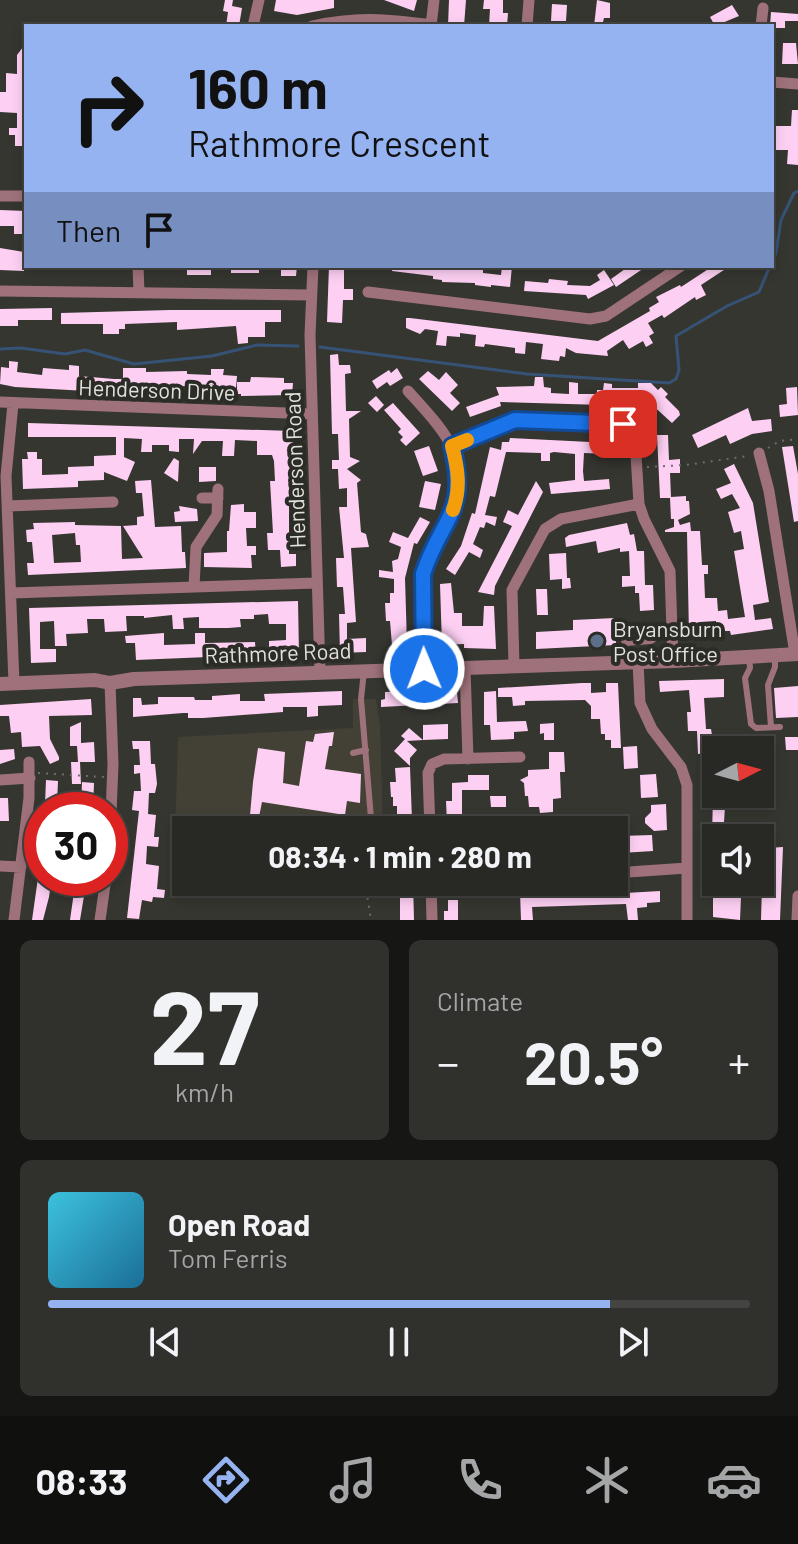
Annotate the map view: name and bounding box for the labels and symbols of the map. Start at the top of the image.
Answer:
street label: Henderson Drive [78,373,236,405]
pin [589,390,657,458]
street label: Henderson Road [278,391,310,549]
place label: Bryansburn Post Office [613,615,723,666]
position arrow [382,627,466,711]
marker: Bryansburn Post Office [588,632,606,650]
street label: Rathmore Road [204,636,352,668]
north arrow [702,736,774,808]
speed limit sign: 30 [24,792,128,896]

